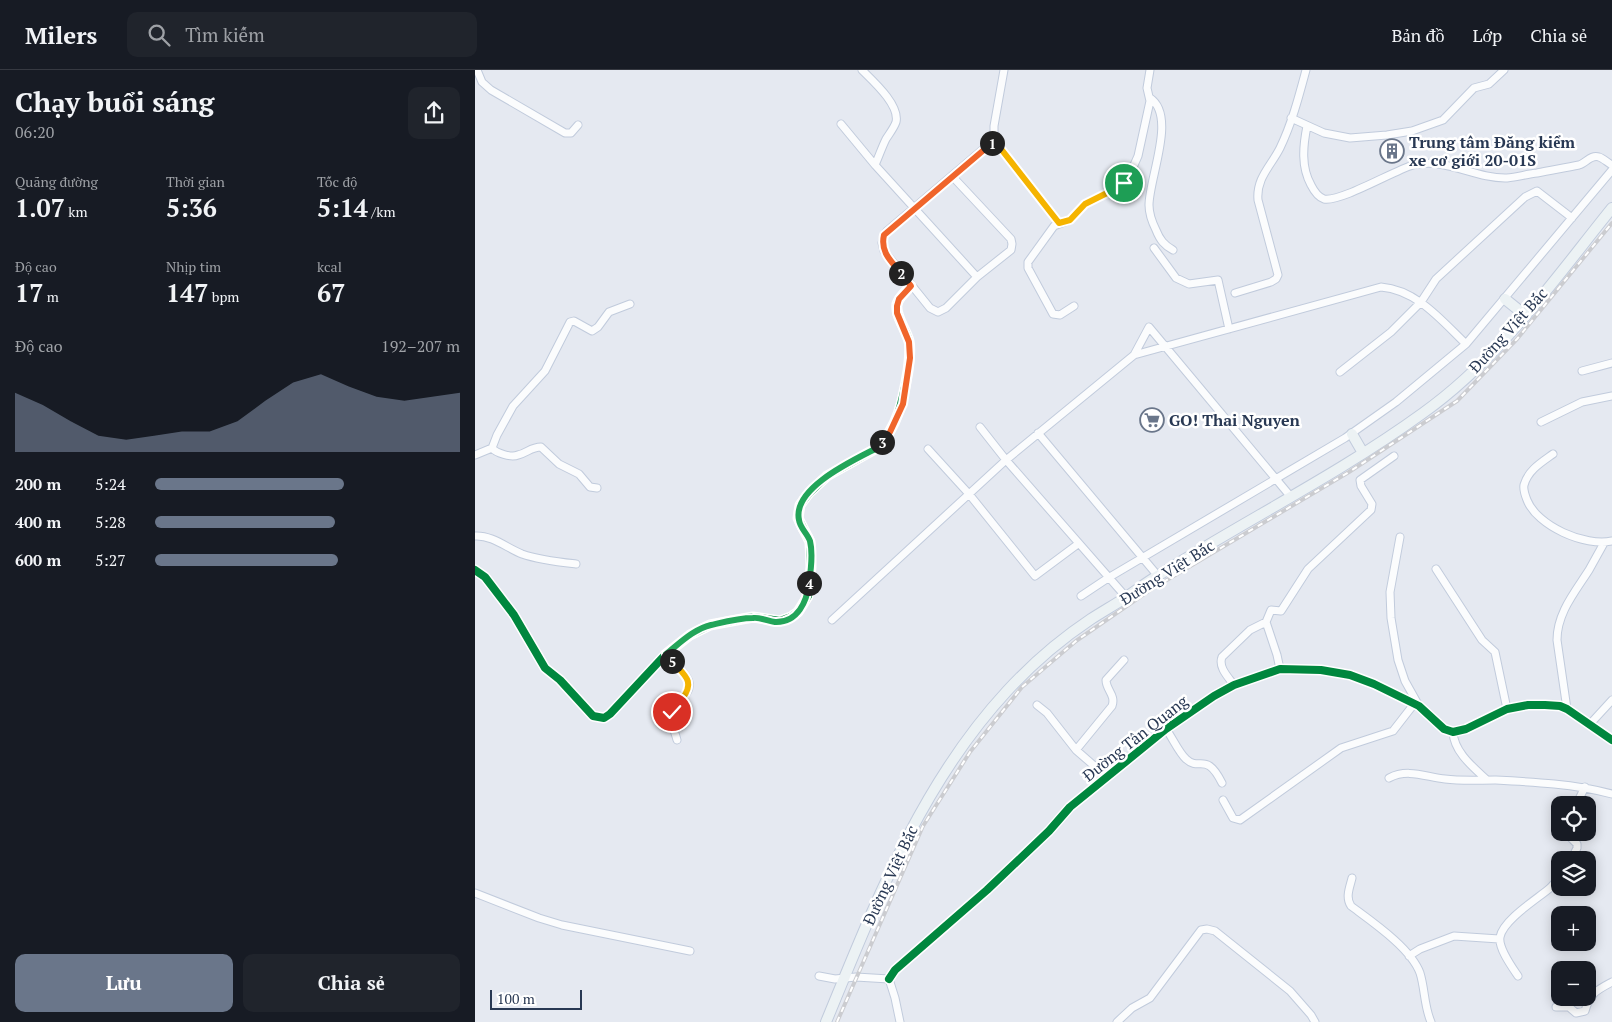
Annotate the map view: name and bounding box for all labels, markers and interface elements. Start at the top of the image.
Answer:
search box [127,12,477,57]
text: Milers [25,19,97,51]
icon: search [145,21,173,49]
text: Tìm kiếm [185,22,265,47]
text: Bản đồ [1391,23,1445,47]
text: Lớp [1473,23,1502,47]
text: Chia sẻ [1530,23,1587,47]
text: Chạy buổi sáng [15,83,214,120]
button: share [408,87,460,139]
text: 06:20 [15,121,54,143]
pin: 1 [979,130,1005,156]
place label: Trung tâm Đăng kiểm xe cơ giới 20-01S [1409,131,1575,171]
text: 1 [989,134,996,153]
building icon: Trung tâm Đăng kiểm xe cơ giới 20-01S [1379,138,1405,164]
pin [1103,162,1145,204]
icon: arrive [1110,169,1138,197]
text: Quãng đường [15,172,98,191]
text: Thời gian [166,172,225,191]
text: Tốc độ [317,172,357,191]
text: 1.07 [15,191,65,224]
text: 5:36 [166,191,217,224]
text: 5:14 [317,191,368,224]
text: km [65,202,88,221]
text: /km [368,202,395,221]
text: Độ cao [15,257,57,276]
text: Nhịp tim [166,257,221,276]
text: kcal [317,257,342,276]
pin: 2 [889,260,913,286]
text: 2 [898,264,905,283]
text: 17 [15,276,43,309]
text: 147 [166,276,208,309]
text: 67 [317,276,345,309]
street label: Đường Việt Bắc [1464,283,1552,377]
text: m [43,287,59,306]
text: bpm [208,287,239,306]
text: Độ cao [15,335,63,357]
text: 192–207 m [381,335,460,357]
supermarket icon: GO! Thai Nguyen [1139,407,1165,433]
place label: GO! Thai Nguyen [1169,409,1301,431]
pin: 3 [869,430,895,454]
text: 3 [879,433,886,452]
text: 200 m [15,473,61,495]
text: 5:24 [95,473,126,495]
text: 400 m [15,511,61,533]
text: 5:28 [95,511,126,533]
street label: Đường Việt Bắc [1115,534,1219,610]
text: 600 m [15,549,61,571]
text: 5:27 [95,549,126,571]
pin: 4 [797,570,821,596]
text: 4 [806,574,813,593]
pin: 5 [659,648,685,674]
text: 5 [669,652,676,671]
street label: Đường Tân Quang [1078,690,1193,786]
pin [651,691,693,733]
icon: check [658,698,686,726]
map controls [1551,796,1596,1006]
button: locate [1551,796,1596,841]
street label: Đường Việt Bắc [857,821,923,929]
button: layers [1551,851,1596,896]
button: + [1551,906,1596,951]
button: Lưu [15,954,233,1012]
button: Chia sẻ [243,954,460,1012]
button: − [1551,961,1596,1006]
scale bar [490,987,583,1010]
text: 100 m [497,989,535,1008]

